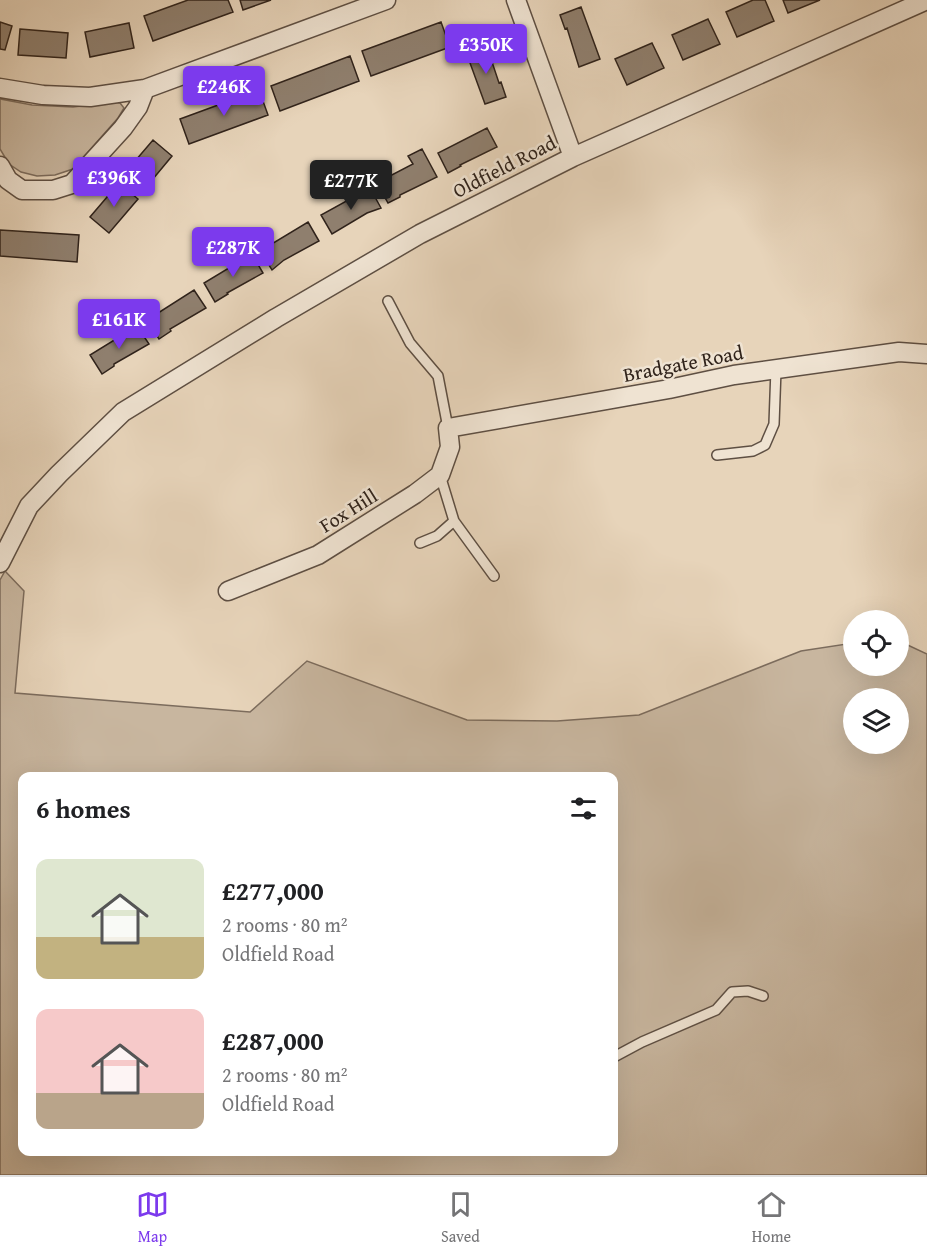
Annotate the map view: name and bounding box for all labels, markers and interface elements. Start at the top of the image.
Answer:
pin: £350K [444,24,528,75]
text: £350K [459,29,513,58]
pin: £246K [182,66,266,117]
text: £246K [197,71,251,100]
street label: Oldfield Road [447,127,561,204]
pin: £396K [72,157,156,208]
pin: £277K [309,160,393,211]
text: £396K [87,162,141,191]
text: £277K [324,165,378,194]
pin: £287K [191,227,275,278]
text: £287K [206,232,260,261]
pin: £161K [77,299,161,350]
text: £161K [92,304,146,333]
street label: Bradgate Road [621,337,746,389]
street label: Fox Hill [313,481,383,539]
map controls [843,610,909,754]
button: locate [843,610,909,676]
button: layers [843,688,909,754]
text: 6 homes [36,789,131,828]
icon: filters [567,792,600,825]
text: £277,000 [222,871,324,910]
icon: home [84,883,156,955]
text: 2 rooms · 80 m² [222,910,348,939]
text: Oldfield Road [222,939,334,968]
text: £287,000 [222,1021,324,1060]
icon: home [84,1033,156,1105]
text: 2 rooms · 80 m² [222,1060,348,1089]
text: Oldfield Road [222,1089,334,1118]
tab: Map [136,1188,169,1248]
tab: Saved [441,1188,480,1248]
tab: Home [752,1188,791,1248]

